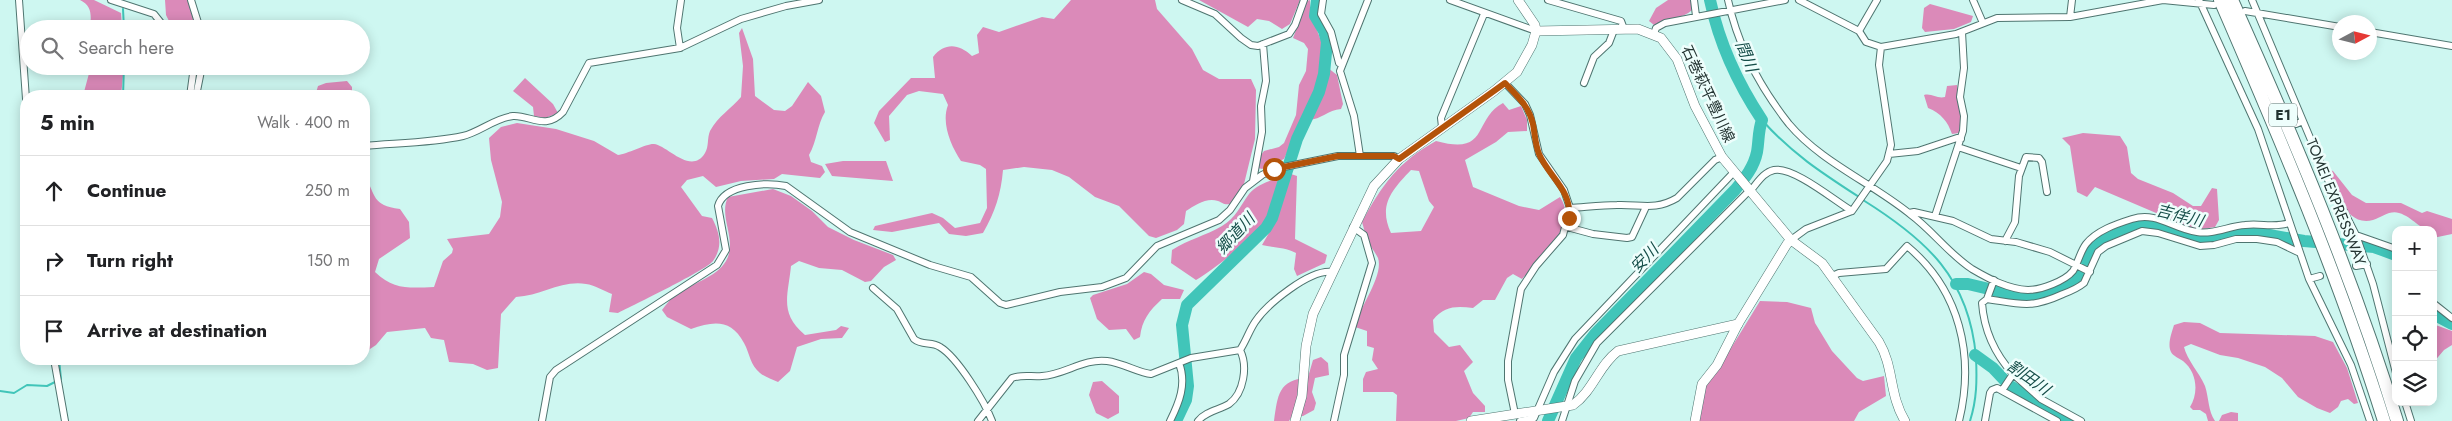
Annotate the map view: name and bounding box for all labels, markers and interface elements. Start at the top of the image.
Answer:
north arrow [2332,15,2377,60]
search box [20,20,370,75]
icon: search [38,34,66,62]
text: Search here [78,34,174,61]
water label: 間川 [1730,37,1764,77]
street label: 石巻萩平豊川線 [1676,42,1740,146]
road number: E1 [2269,104,2297,126]
text: 5 min [40,108,95,138]
text: Walk · 400 m [257,111,350,134]
street label: TOMEI EXPRESSWAY [2300,135,2372,269]
route start [1263,158,1286,181]
icon: ahead [40,177,68,205]
text: Continue [87,177,166,204]
text: 250 m [305,179,350,202]
water label: 吉佯川 [2154,199,2208,233]
water label: 郷道川 [1211,206,1262,259]
route end [1558,207,1581,230]
map controls [2392,226,2437,406]
button: + [2392,226,2437,271]
water label: 安川 [1625,237,1665,278]
icon: right [40,247,68,275]
text: Turn right [87,247,173,274]
text: 150 m [307,249,350,272]
button: − [2392,271,2437,316]
button: locate [2392,316,2437,361]
icon: arrive [40,317,68,345]
text: Arrive at destination [87,317,267,344]
water label: 割田川 [2002,354,2057,402]
button: layers [2392,361,2437,406]

